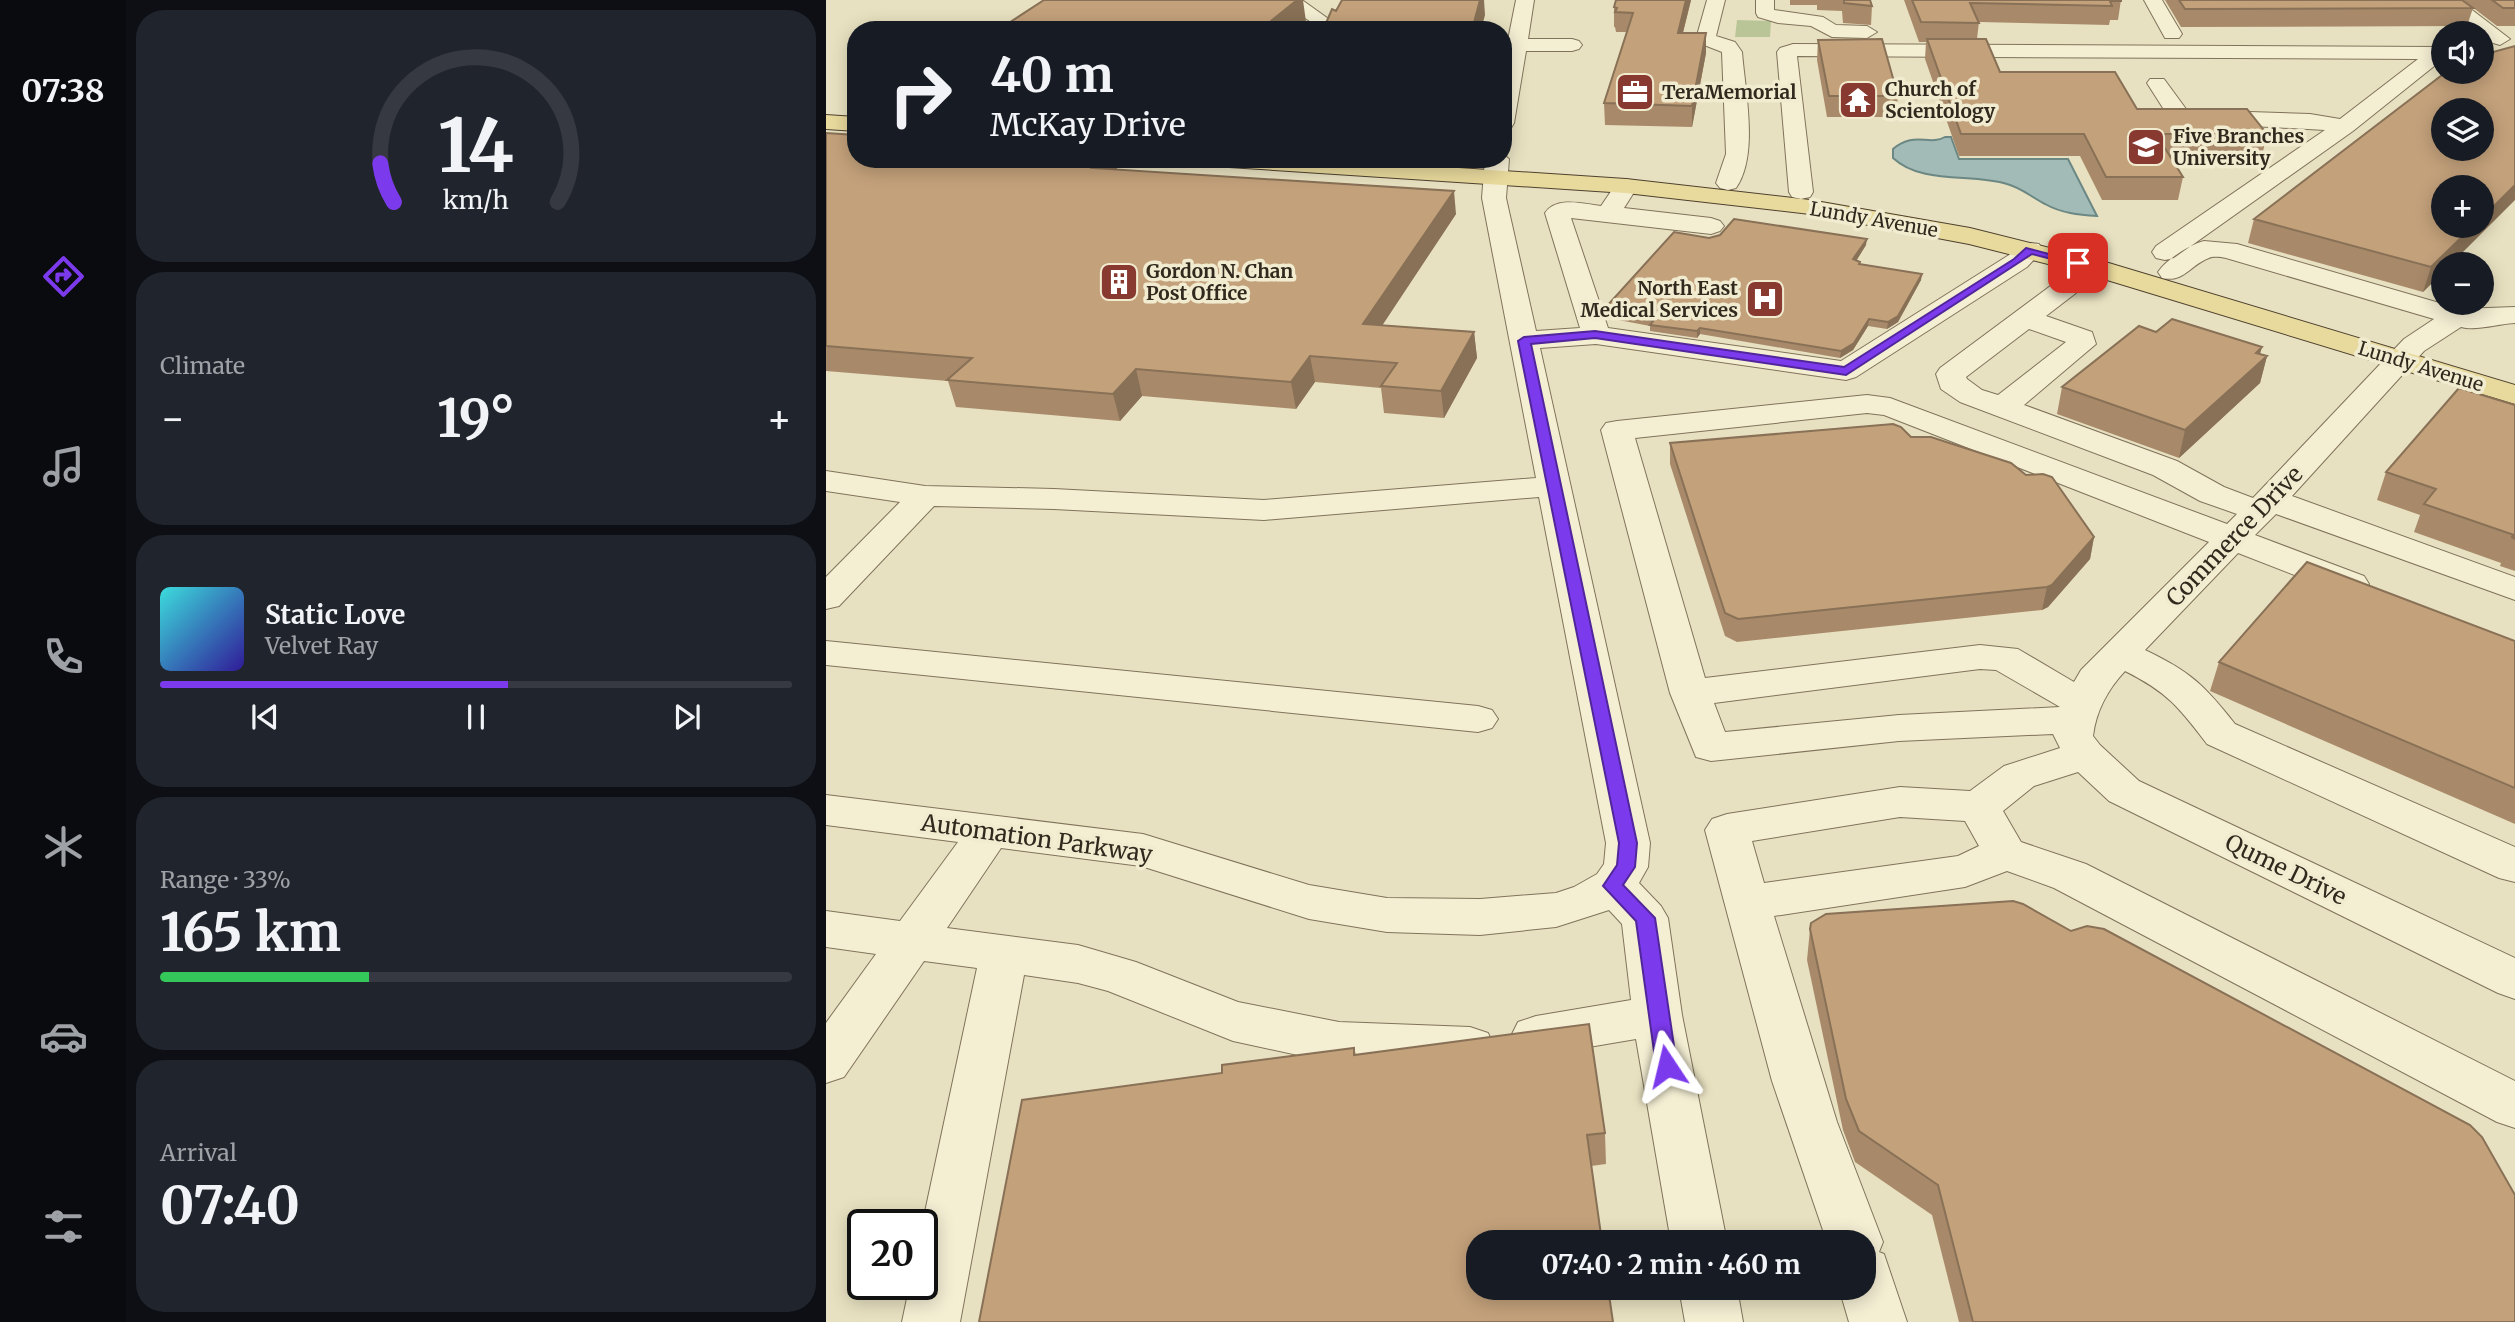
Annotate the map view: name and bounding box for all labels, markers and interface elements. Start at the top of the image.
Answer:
map controls [2431,21,2494,315]
button: sound [2431,21,2494,84]
text: 40 m [990,44,1114,105]
icon: right [875,49,966,140]
text: 07:38 [21,71,105,111]
office icon: TeraMemorial [1614,71,1656,113]
place label: Church of Scientology [1885,77,1996,123]
temple icon: Church of Scientology [1837,79,1879,121]
place label: TeraMemorial [1662,80,1796,104]
button: layers [2431,98,2494,161]
text: 14 [438,101,514,193]
text: McKay Drive [990,105,1186,145]
place label: Five Branches University [2173,124,2304,170]
school or university icon: Five Branches University [2125,126,2167,168]
button: + [2431,175,2494,238]
text: km/h [443,184,509,216]
street label: Lundy Avenue [1808,196,1940,242]
pin [2048,233,2108,293]
icon: arrive [2059,244,2097,282]
icon: directions [39,252,88,301]
button: − [2431,252,2494,315]
place label: Gordon N. Chan Post Office [1146,259,1293,305]
building icon: Gordon N. Chan Post Office [1098,261,1140,303]
place label: North East Medical Services [1581,276,1738,322]
hospital icon: North East Medical Services [1744,278,1786,320]
street label: Lundy Avenue [2356,336,2487,396]
text: Climate [160,351,245,380]
text: 19° [437,386,515,451]
text: − [160,395,185,442]
text: + [767,395,792,442]
icon: music [39,442,88,491]
street label: Commerce Drive [2160,460,2308,612]
text: Static Love [265,598,405,631]
text: Velvet Ray [265,631,378,660]
icon: phone [39,632,88,681]
icon: previous [246,698,284,736]
icon: pause [457,698,495,736]
icon: next [668,698,706,736]
street label: Automation Parkway [919,807,1155,869]
icon: climate [39,822,88,871]
street label: Qume Drive [2221,827,2351,911]
text: Range · 33% [160,865,291,894]
text: 165 km [160,900,341,965]
icon: car [39,1012,88,1061]
position arrow [1630,1029,1704,1103]
text: Arrival [160,1138,237,1167]
text: 07:40 [160,1173,300,1238]
icon: filters [39,1202,88,1251]
speed limit sign: 20 [847,1209,938,1300]
text: 07:40 · 2 min · 460 m [1541,1248,1801,1281]

